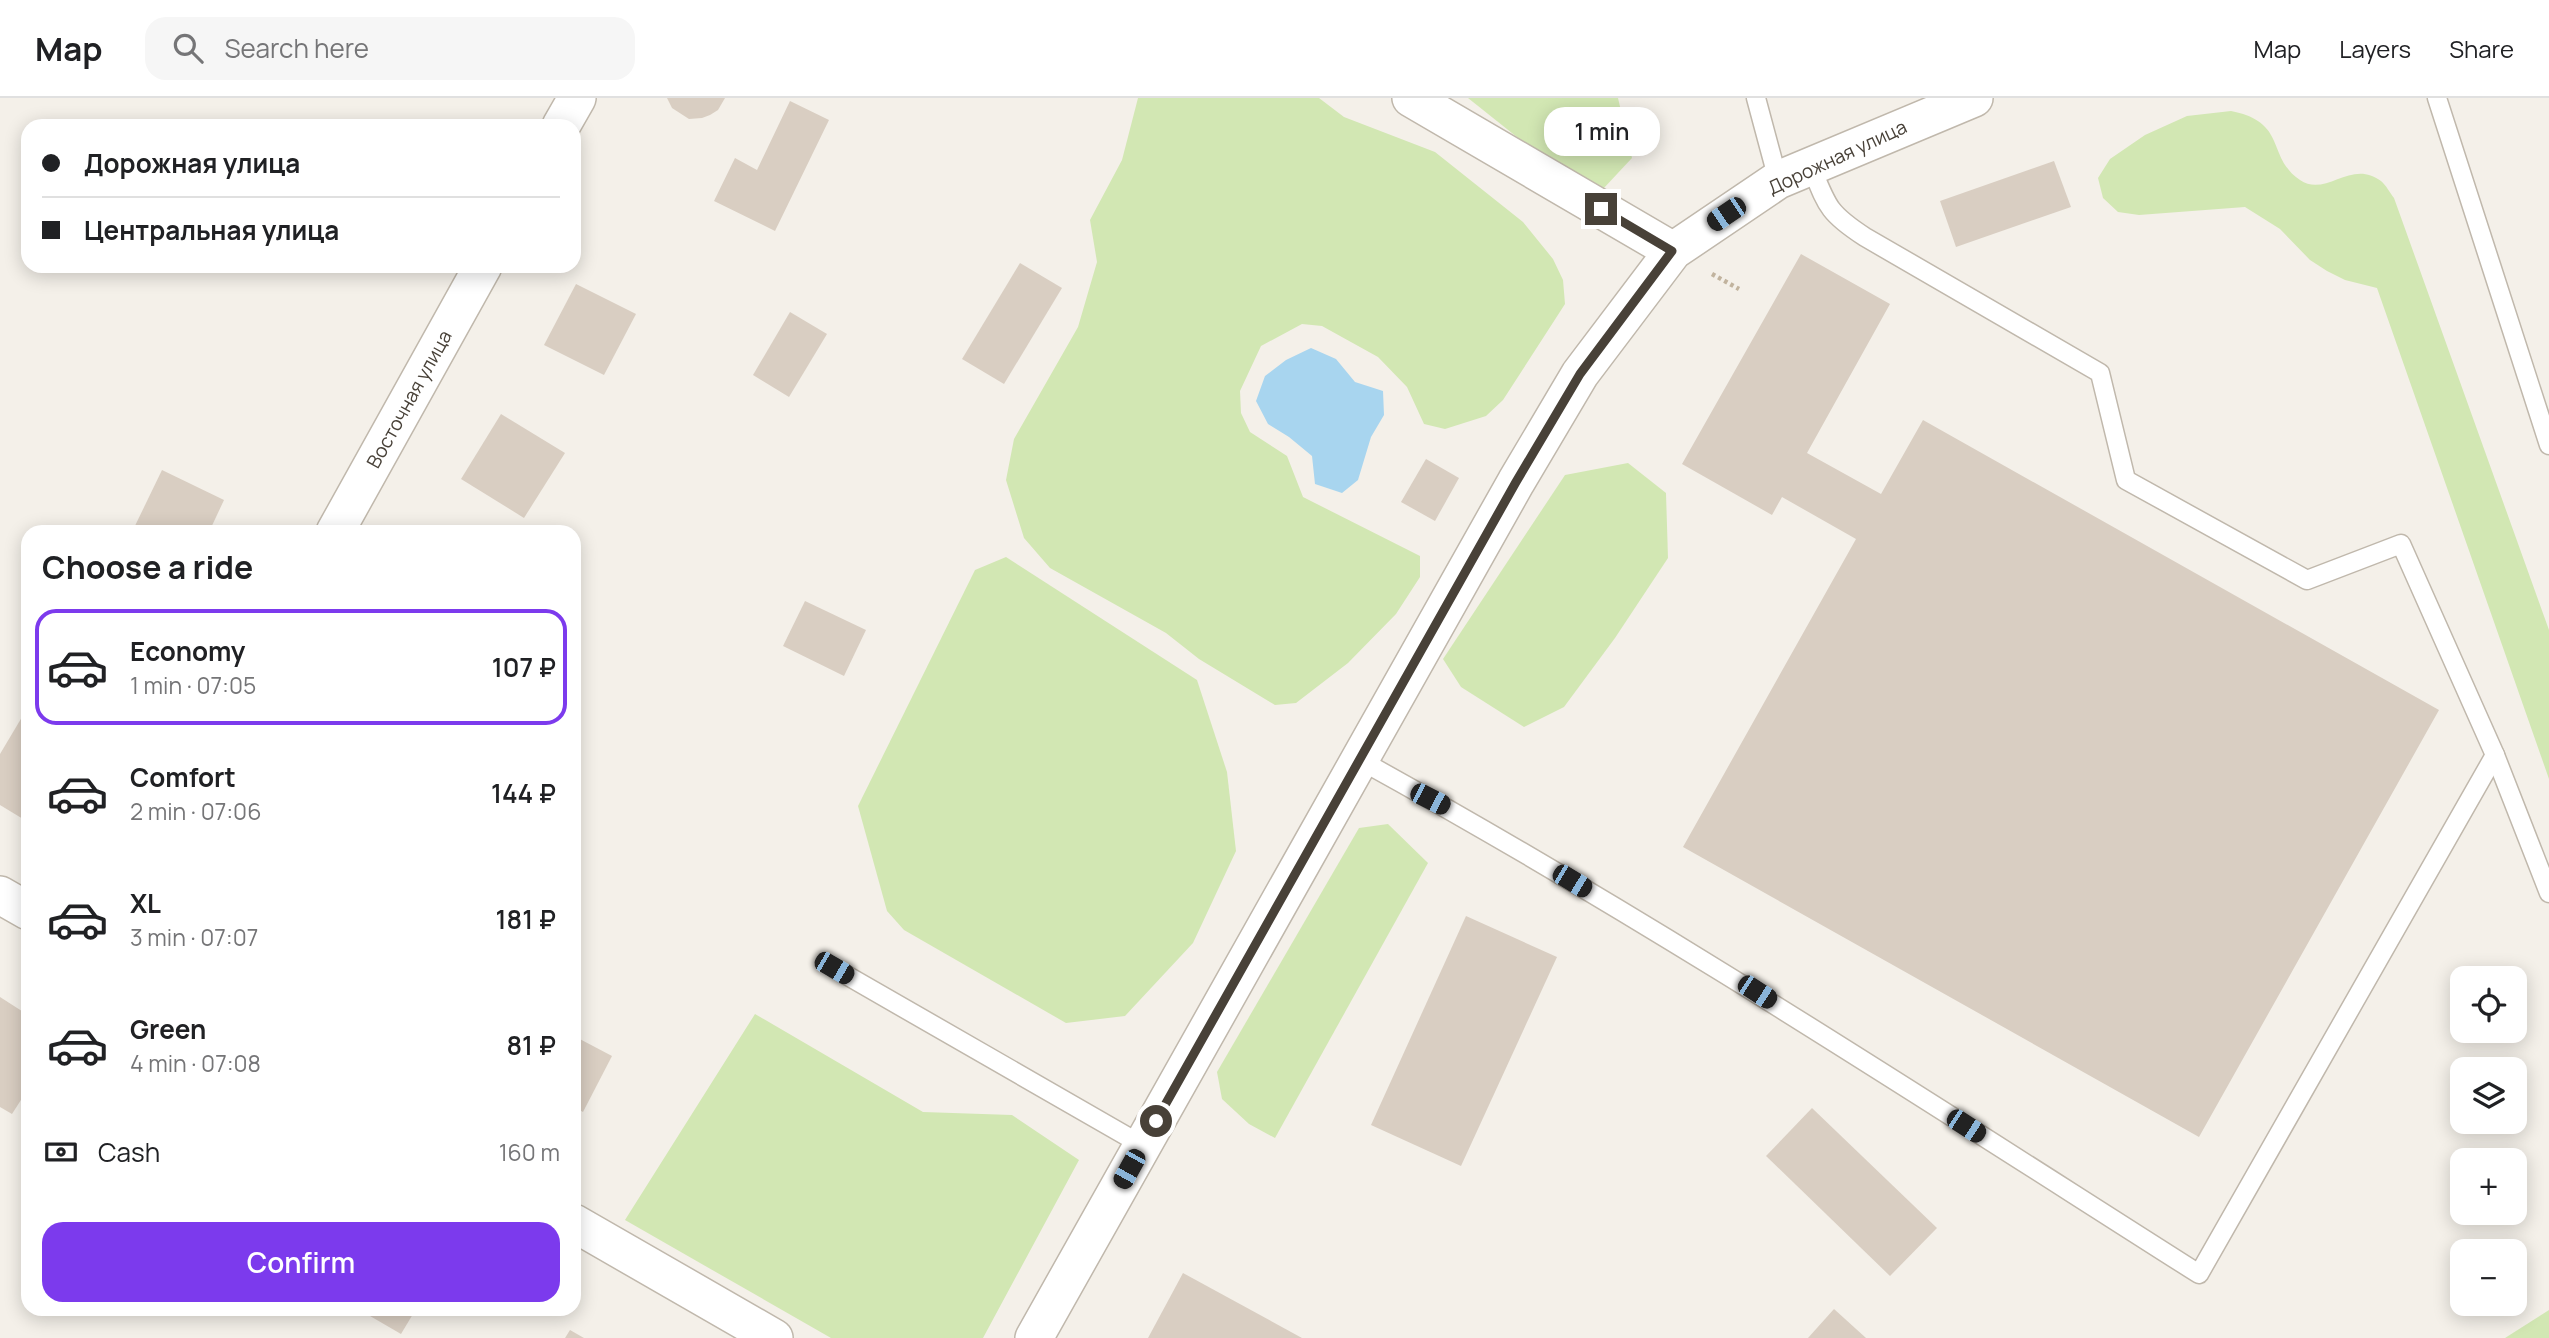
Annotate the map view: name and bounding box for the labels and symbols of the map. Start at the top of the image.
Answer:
callout: 1 min [1543,108,1659,156]
street label: Дорожная улица [1763,113,1911,201]
route end [1585,193,1617,225]
car [1703,194,1750,234]
street label: Восточная улица [360,325,458,473]
car [1407,780,1454,818]
car [1549,861,1596,901]
car [811,948,858,988]
car [1734,972,1781,1012]
route start [1140,1105,1172,1137]
car [1943,1106,1990,1146]
car [1110,1146,1149,1192]

